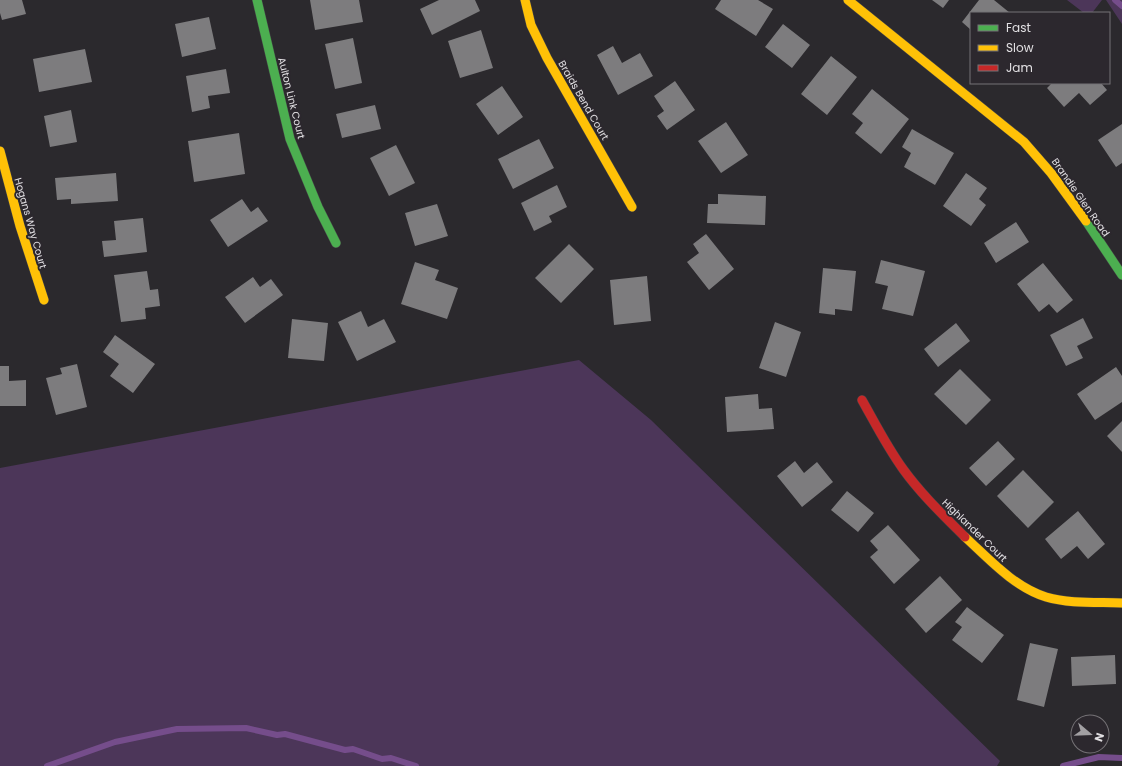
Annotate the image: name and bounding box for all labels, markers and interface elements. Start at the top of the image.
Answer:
legend [970,12,1110,84]
text: Fast [1006,19,1031,36]
text: Slow [1006,39,1034,56]
street label: Aulton Link Court [274,56,309,141]
street label: Braids Bend Court [555,58,613,143]
text: Jam [1006,59,1033,76]
street label: Brandie Glen Road [1048,155,1113,240]
street label: Hogans Way Court [10,176,51,271]
street label: Highlander Court [939,495,1011,566]
north arrow [1070,714,1110,754]
text: N [1091,731,1108,744]

